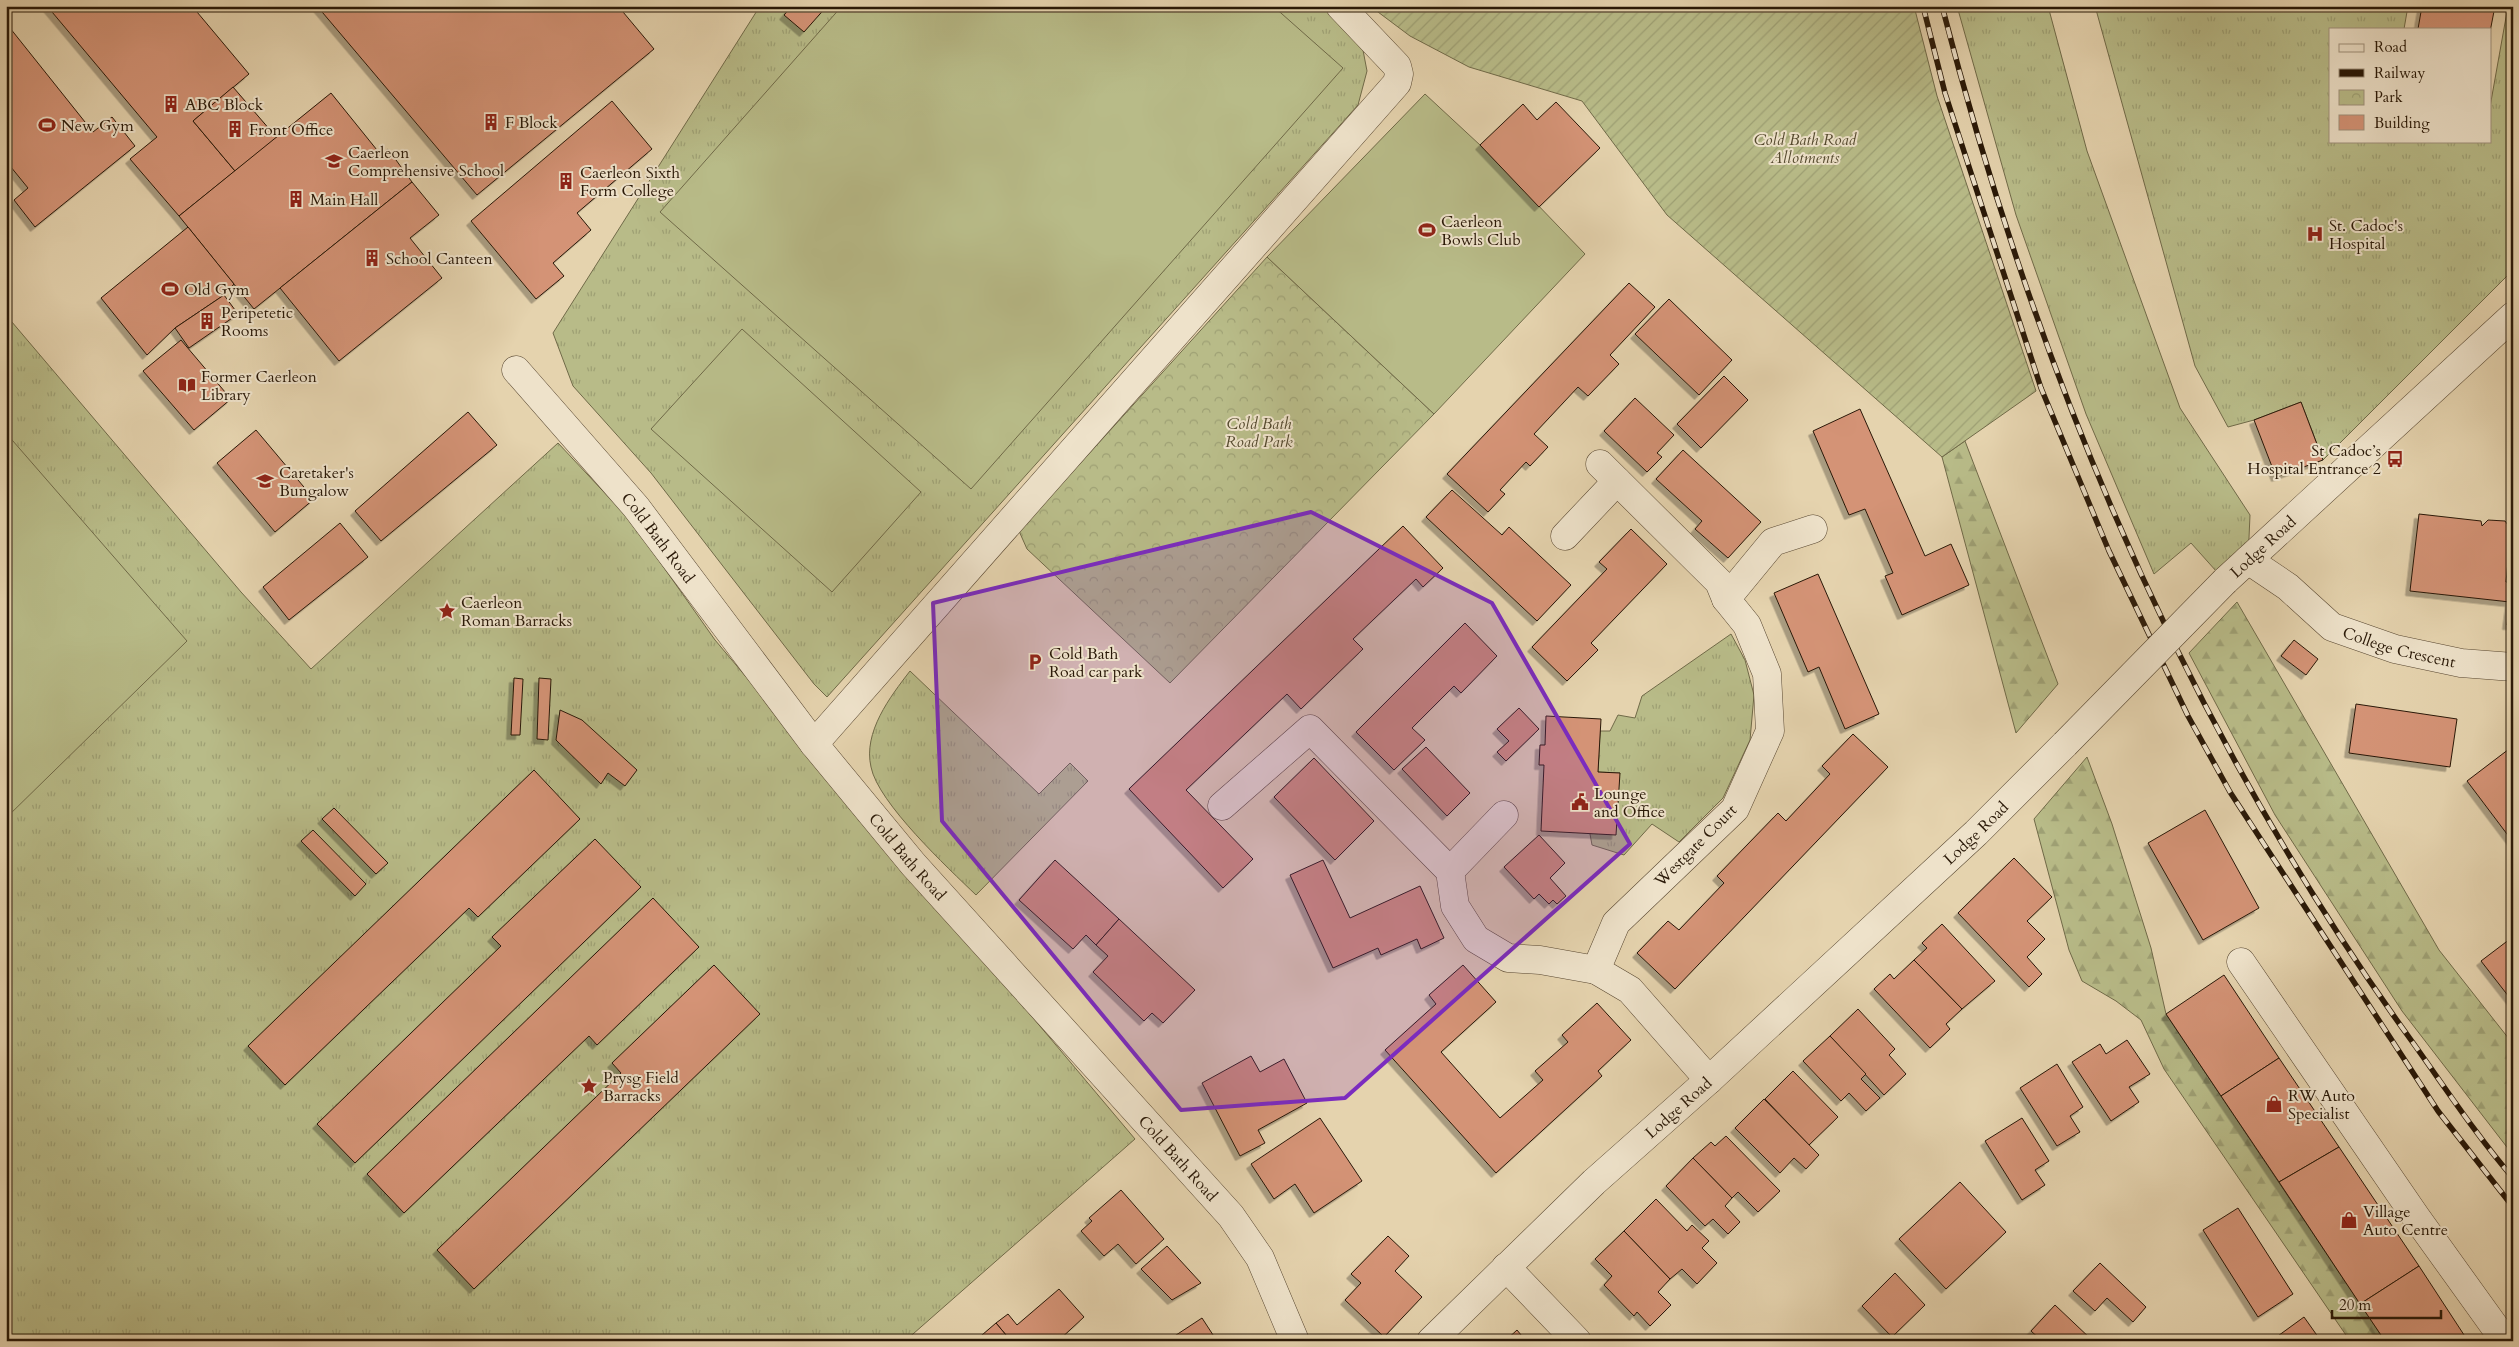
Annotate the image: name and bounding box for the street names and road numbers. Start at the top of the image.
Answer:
street label: Cold Bath Road [616,488,700,588]
street label: Lodge Road [2225,511,2301,583]
street label: College Crescent [2340,622,2457,674]
street label: Lodge Road [1939,796,2014,870]
street label: Westgate Court [1649,800,1742,893]
street label: Cold Bath Road [863,809,951,906]
street label: Lodge Road [1640,1072,1717,1144]
street label: Cold Bath Road [1133,1111,1223,1207]

